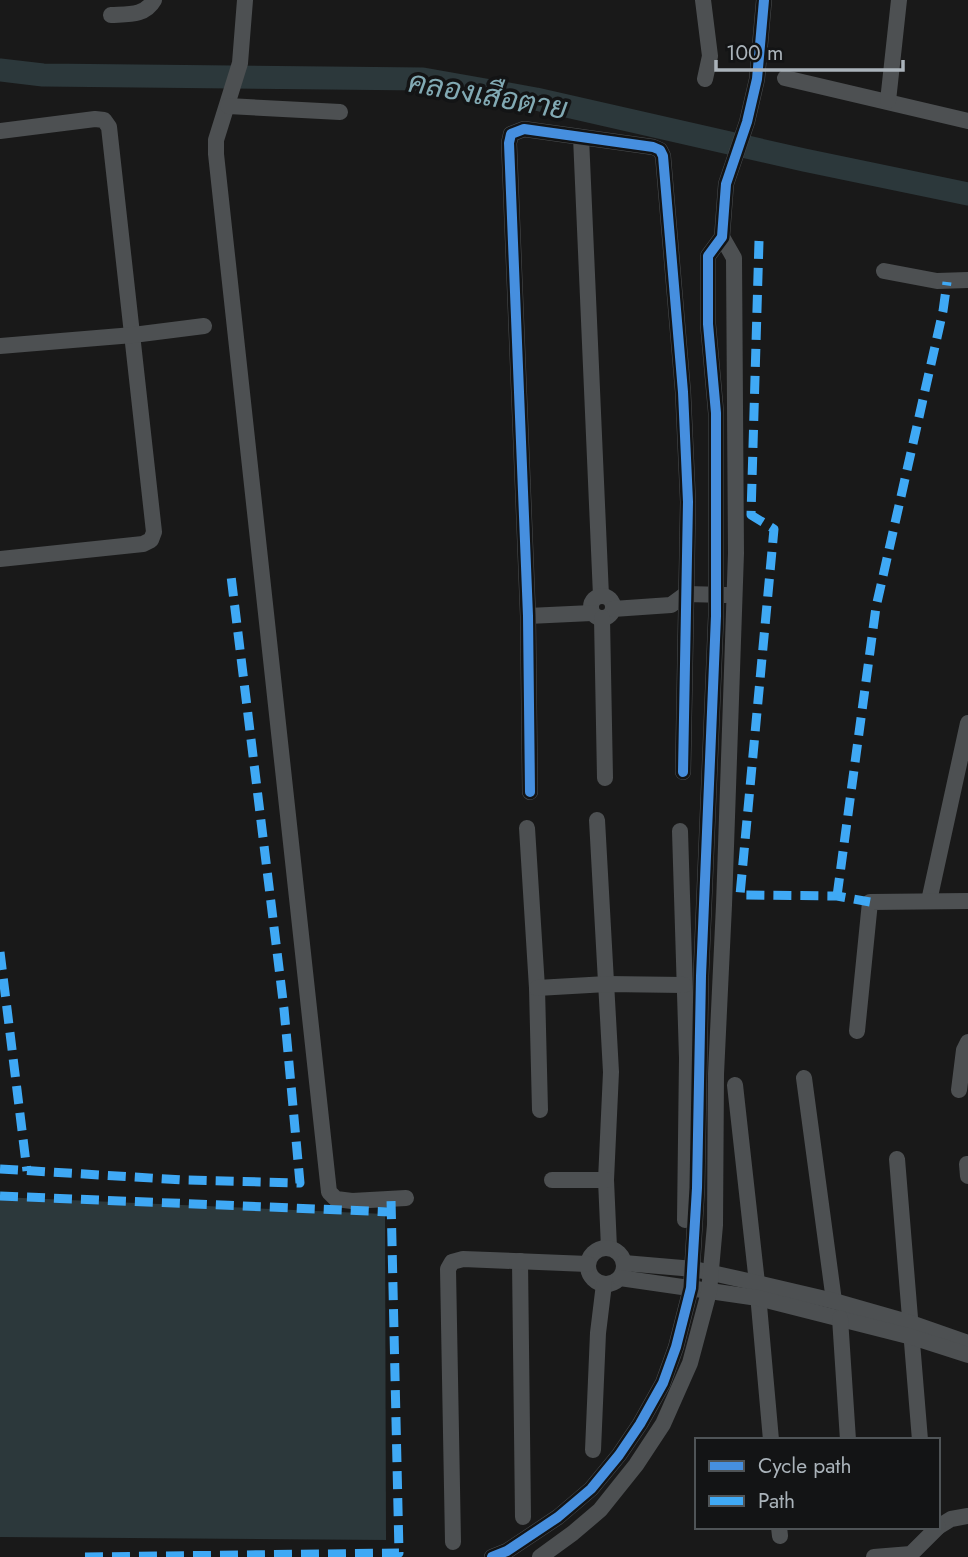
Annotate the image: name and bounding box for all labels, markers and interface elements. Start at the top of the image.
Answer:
scale bar [716,28,903,72]
text: 100 m [726,38,783,68]
water label: คลองเสือตาย [405,60,571,130]
legend [695,1438,940,1529]
text: Cycle path [758,1451,851,1481]
text: Path [758,1486,795,1516]

